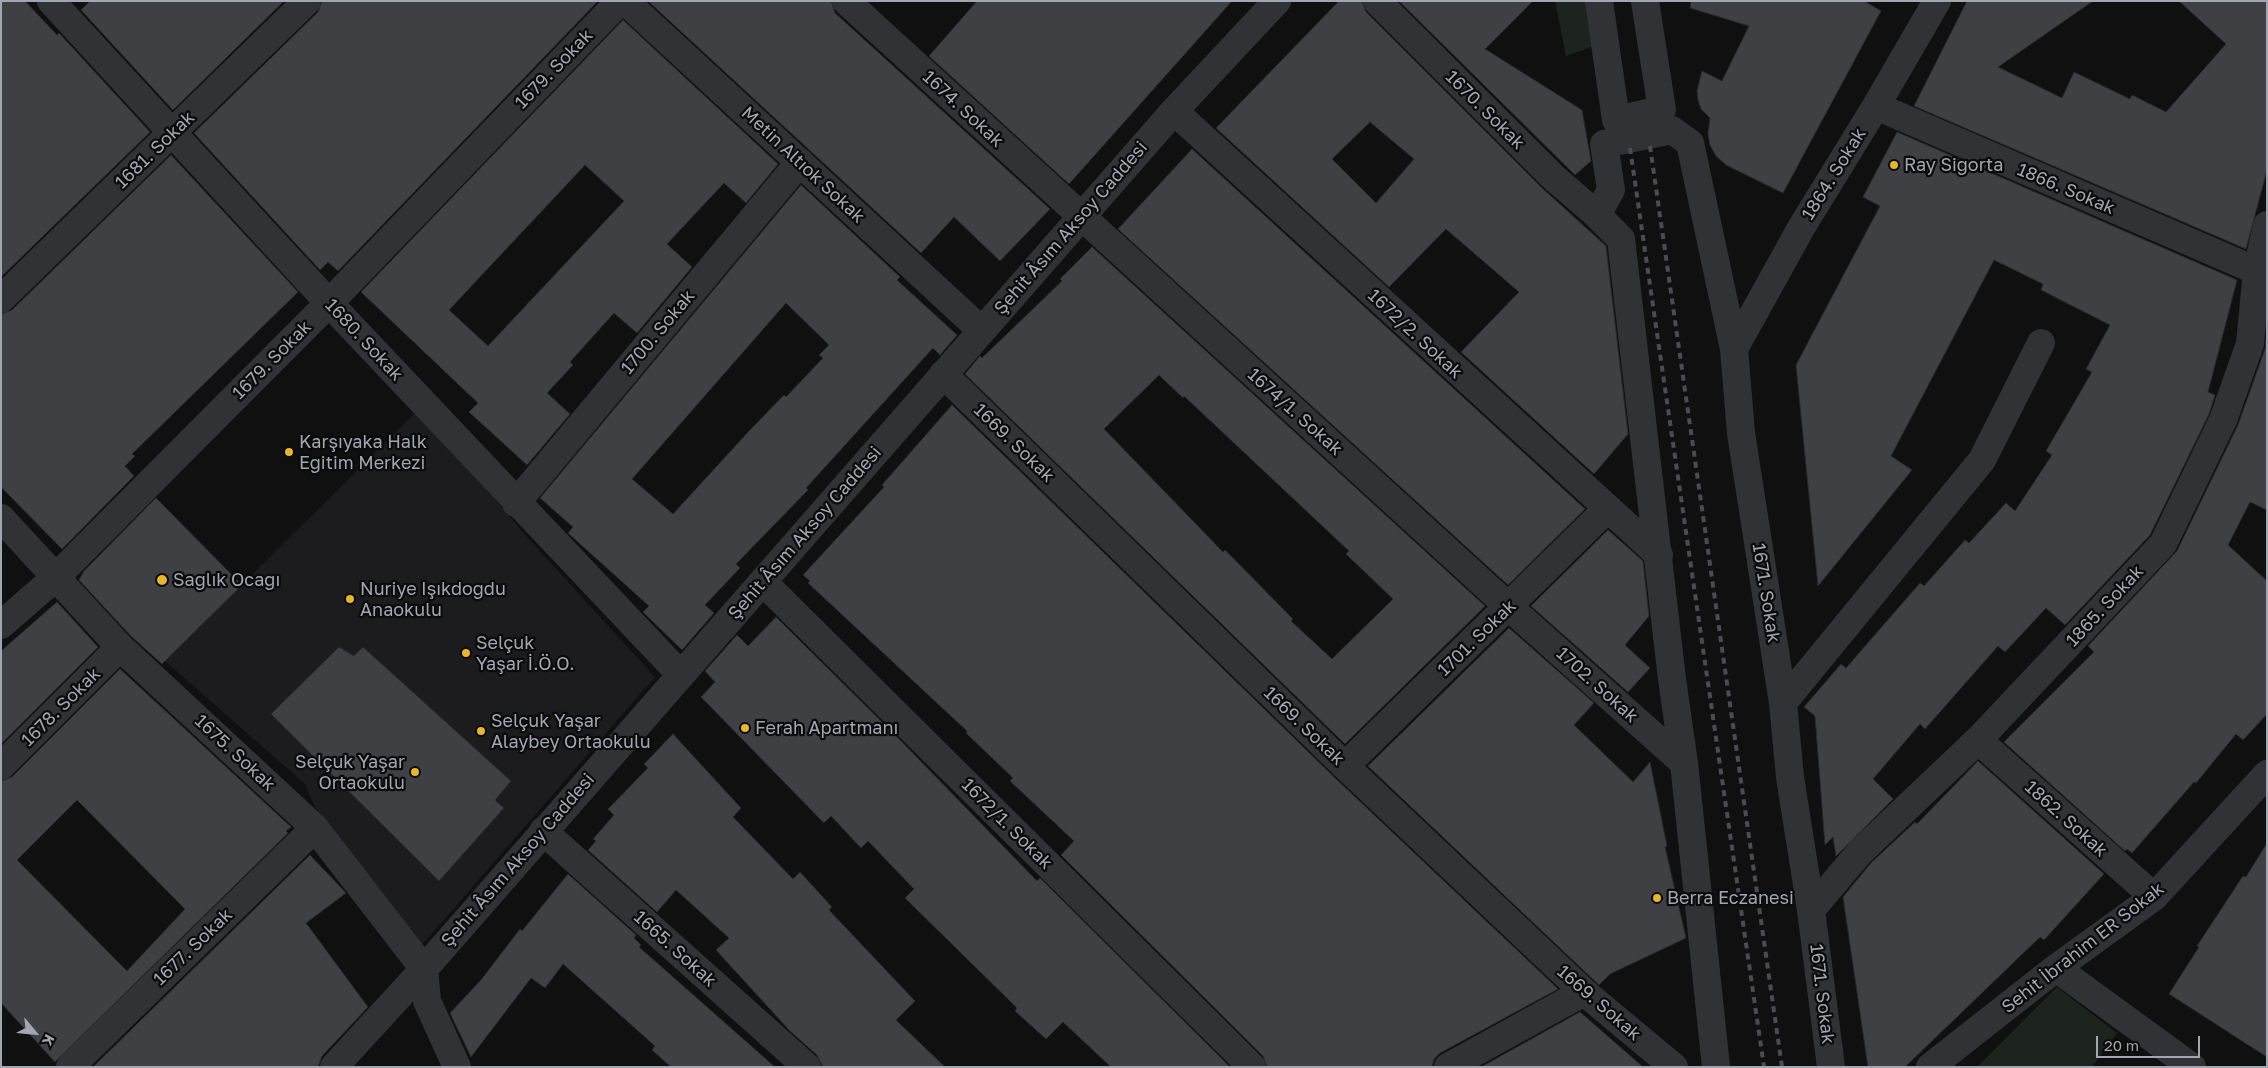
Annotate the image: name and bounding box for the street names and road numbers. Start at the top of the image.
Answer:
street label: 1679. Sokak [511,25,597,113]
street label: 1674. Sokak [918,66,1008,152]
street label: 1670. Sokak [1441,66,1529,154]
street label: Metin Altıok Sokak [737,102,869,228]
street label: 1681. Sokak [111,107,199,193]
street label: 1864. Sokak [1797,124,1871,224]
street label: Şehit Âsım Aksoy Caddesi [990,137,1152,319]
street label: 1866. Sokak [2014,159,2118,219]
street label: 1672/2. Sokak [1363,285,1467,383]
street label: 1700. Sokak [617,286,699,378]
street label: 1680. Sokak [321,294,407,386]
street label: 1679. Sokak [228,316,316,404]
street label: 1674/1. Sokak [1243,364,1347,460]
street label: 1669. Sokak [969,399,1059,487]
street label: Şehit Âsım Aksoy Caddesi [724,442,886,624]
street label: 1671. Sokak [1747,542,1785,644]
street label: 1865. Sokak [2062,561,2148,651]
street label: 1701. Sokak [1433,595,1521,681]
street label: 1702. Sokak [1552,643,1642,727]
street label: 1678. Sokak [17,663,105,751]
street label: 1669. Sokak [1259,682,1349,770]
street label: 1675. Sokak [190,710,280,796]
street label: Şehit Âsım Aksoy Caddesi [437,769,599,951]
street label: 1672/1. Sokak [957,774,1057,874]
street label: 1862. Sokak [2020,776,2112,862]
street label: Sehit İbrahim ER Sokak [1998,878,2168,1018]
street label: 1677. Sokak [149,904,237,990]
street label: 1665. Sokak [629,906,721,992]
street label: 1671. Sokak [1805,943,1839,1045]
street label: 1669. Sokak [1553,961,1645,1045]

